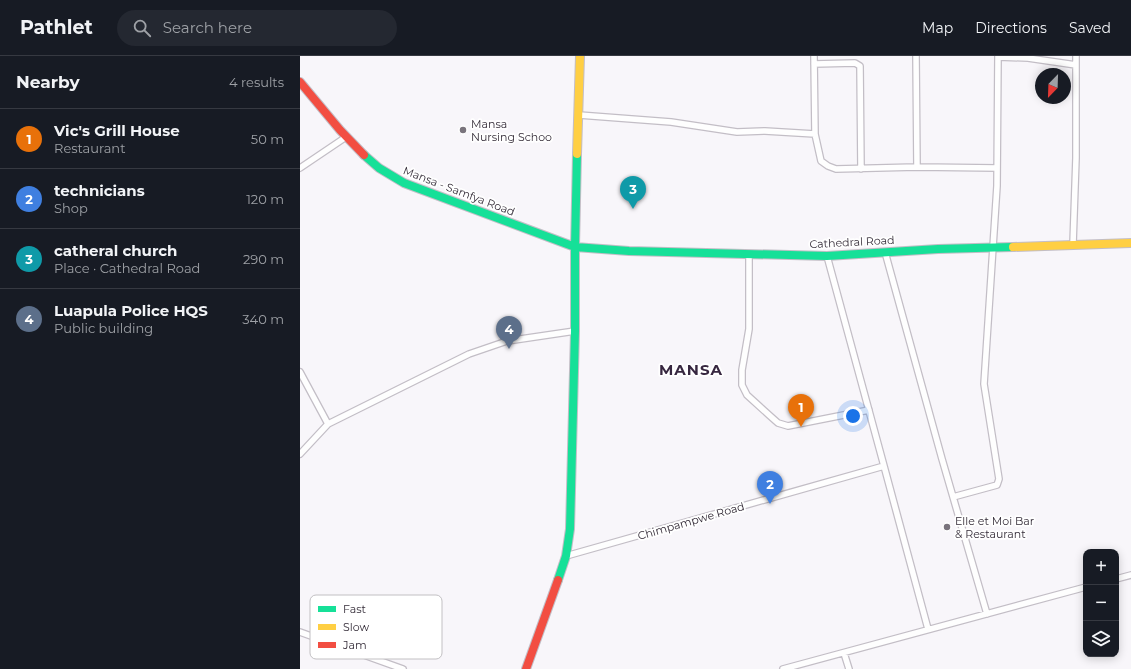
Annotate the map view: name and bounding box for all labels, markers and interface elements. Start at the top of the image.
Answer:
search box [117,10,397,46]
text: Pathlet [20,16,93,39]
icon: search [131,17,153,39]
text: Search here [163,18,252,37]
text: Map [922,19,953,37]
text: Directions [975,19,1047,37]
text: Saved [1069,19,1111,37]
north arrow [1035,68,1071,104]
text: Nearby [16,72,80,92]
text: 4 results [229,74,284,90]
place label: Mansa Nursing Schoo [471,117,552,144]
text: Vic's Grill House [54,121,180,140]
marker: Mansa Nursing Schoo [458,125,468,135]
text: 1 [26,131,32,147]
text: 50 m [251,131,284,147]
text: Restaurant [54,140,125,156]
street label: Mansa - Samfya Road [401,163,517,219]
pin: 3 [620,176,646,209]
text: technicians [54,181,145,200]
text: 2 [25,191,33,207]
text: 120 m [246,191,284,207]
text: Shop [54,200,88,216]
street label: Cathedral Road [809,233,895,251]
text: catheral church [54,241,177,260]
text: 3 [25,251,33,267]
text: 290 m [243,251,284,267]
text: Place · Cathedral Road [54,260,200,276]
text: Luapula Police HQS [54,301,208,320]
text: 4 [25,311,33,327]
text: 340 m [242,311,284,327]
pin: 4 [496,316,522,349]
text: Public building [54,320,153,336]
district label: MANSA [659,360,723,379]
pin: 1 [788,394,814,427]
your location [843,406,863,426]
pin: 2 [757,471,783,504]
street label: Chimpampwe Road [636,499,746,543]
place label: Elle et Moi Bar & Restaurant [955,514,1034,541]
marker: Elle et Moi Bar & Restaurant [942,522,952,532]
map controls [1083,549,1119,657]
button: + [1083,549,1119,585]
button: − [1083,585,1119,621]
legend [310,595,442,659]
text: Fast [343,602,367,616]
text: Slow [343,620,369,634]
button: layers [1083,621,1119,657]
text: Jam [342,638,367,652]

